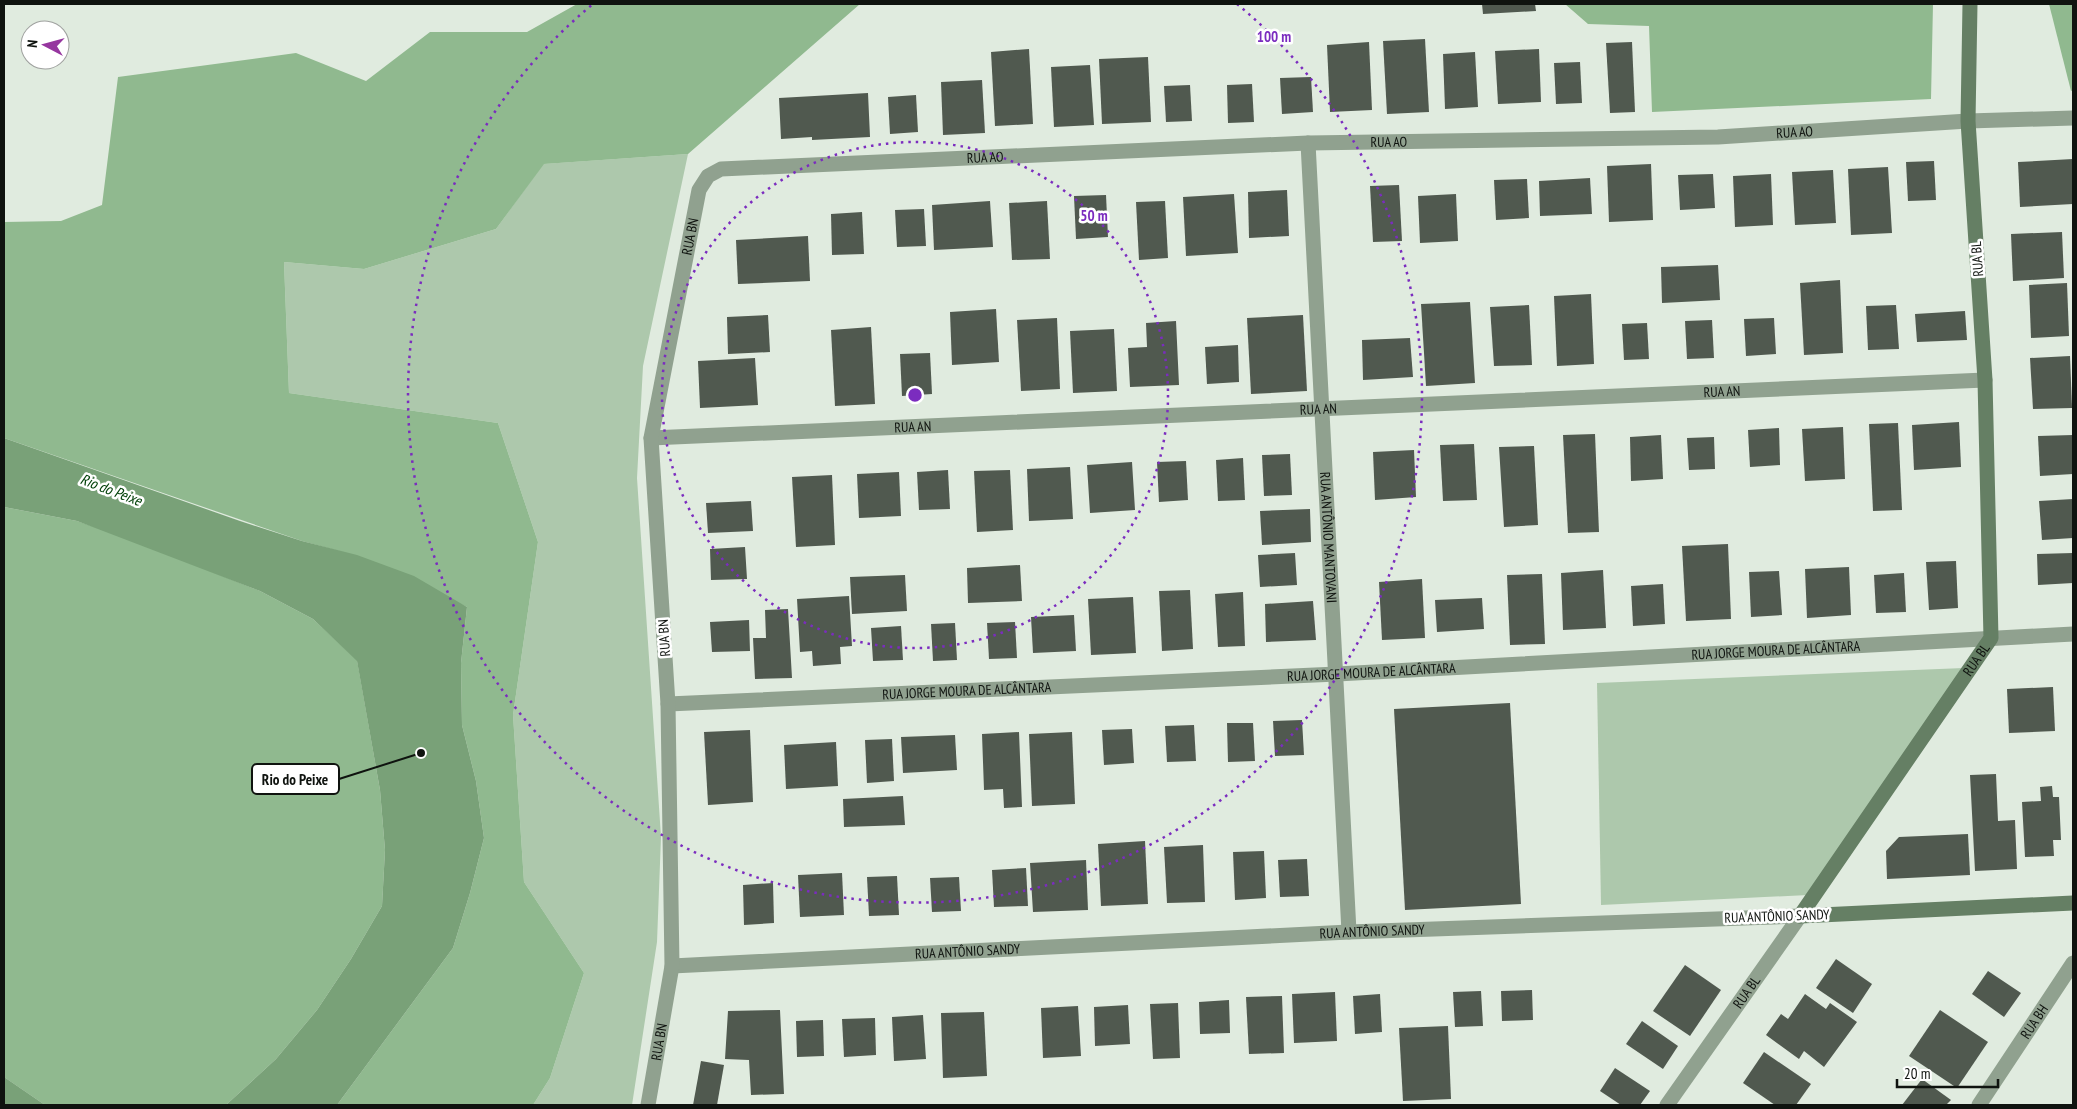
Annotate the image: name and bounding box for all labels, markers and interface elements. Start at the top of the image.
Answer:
north arrow [20,20,70,70]
text: 100 m [1257,27,1291,46]
text: N [23,39,41,48]
street label: RUA AO [1776,122,1814,142]
street label: RUA AO [1370,133,1408,151]
street label: RUA AO [966,147,1004,167]
text: 50 m [1080,206,1108,225]
street label: RUA BN [678,216,702,256]
street label: RUA BL [1967,240,1987,277]
street label: RUA AN [1703,382,1741,401]
centre of rings [906,386,924,404]
street label: RUA AN [1300,399,1337,419]
street label: RUA AN [894,417,932,436]
water label: Rio do Peixe [78,469,145,510]
street label: RUA ANTÔNIO MANTOVANI [1316,471,1341,604]
street label: RUA BN [654,619,674,657]
street label: RUA JORGE MOURA DE ALCÂNTARA [1691,637,1861,664]
street label: RUA BL [1959,640,1994,679]
street label: RUA JORGE MOURA DE ALCÂNTARA [1287,659,1456,685]
street label: RUA JORGE MOURA DE ALCÂNTARA [882,678,1052,703]
callout: Rio do Peixe [252,764,339,794]
text: Rio do Peixe [262,770,328,789]
street label: RUA ANTÔNIO SANDY [1724,905,1830,927]
street label: RUA ANTÔNIO SANDY [1319,920,1426,942]
street label: RUA ANTÔNIO SANDY [915,939,1021,963]
street label: RUA BL [1729,972,1764,1012]
street label: RUA BH [2016,1001,2052,1042]
street label: RUA BN [647,1022,671,1062]
scale bar [1897,1056,1998,1088]
text: 20 m [1904,1064,1930,1083]

